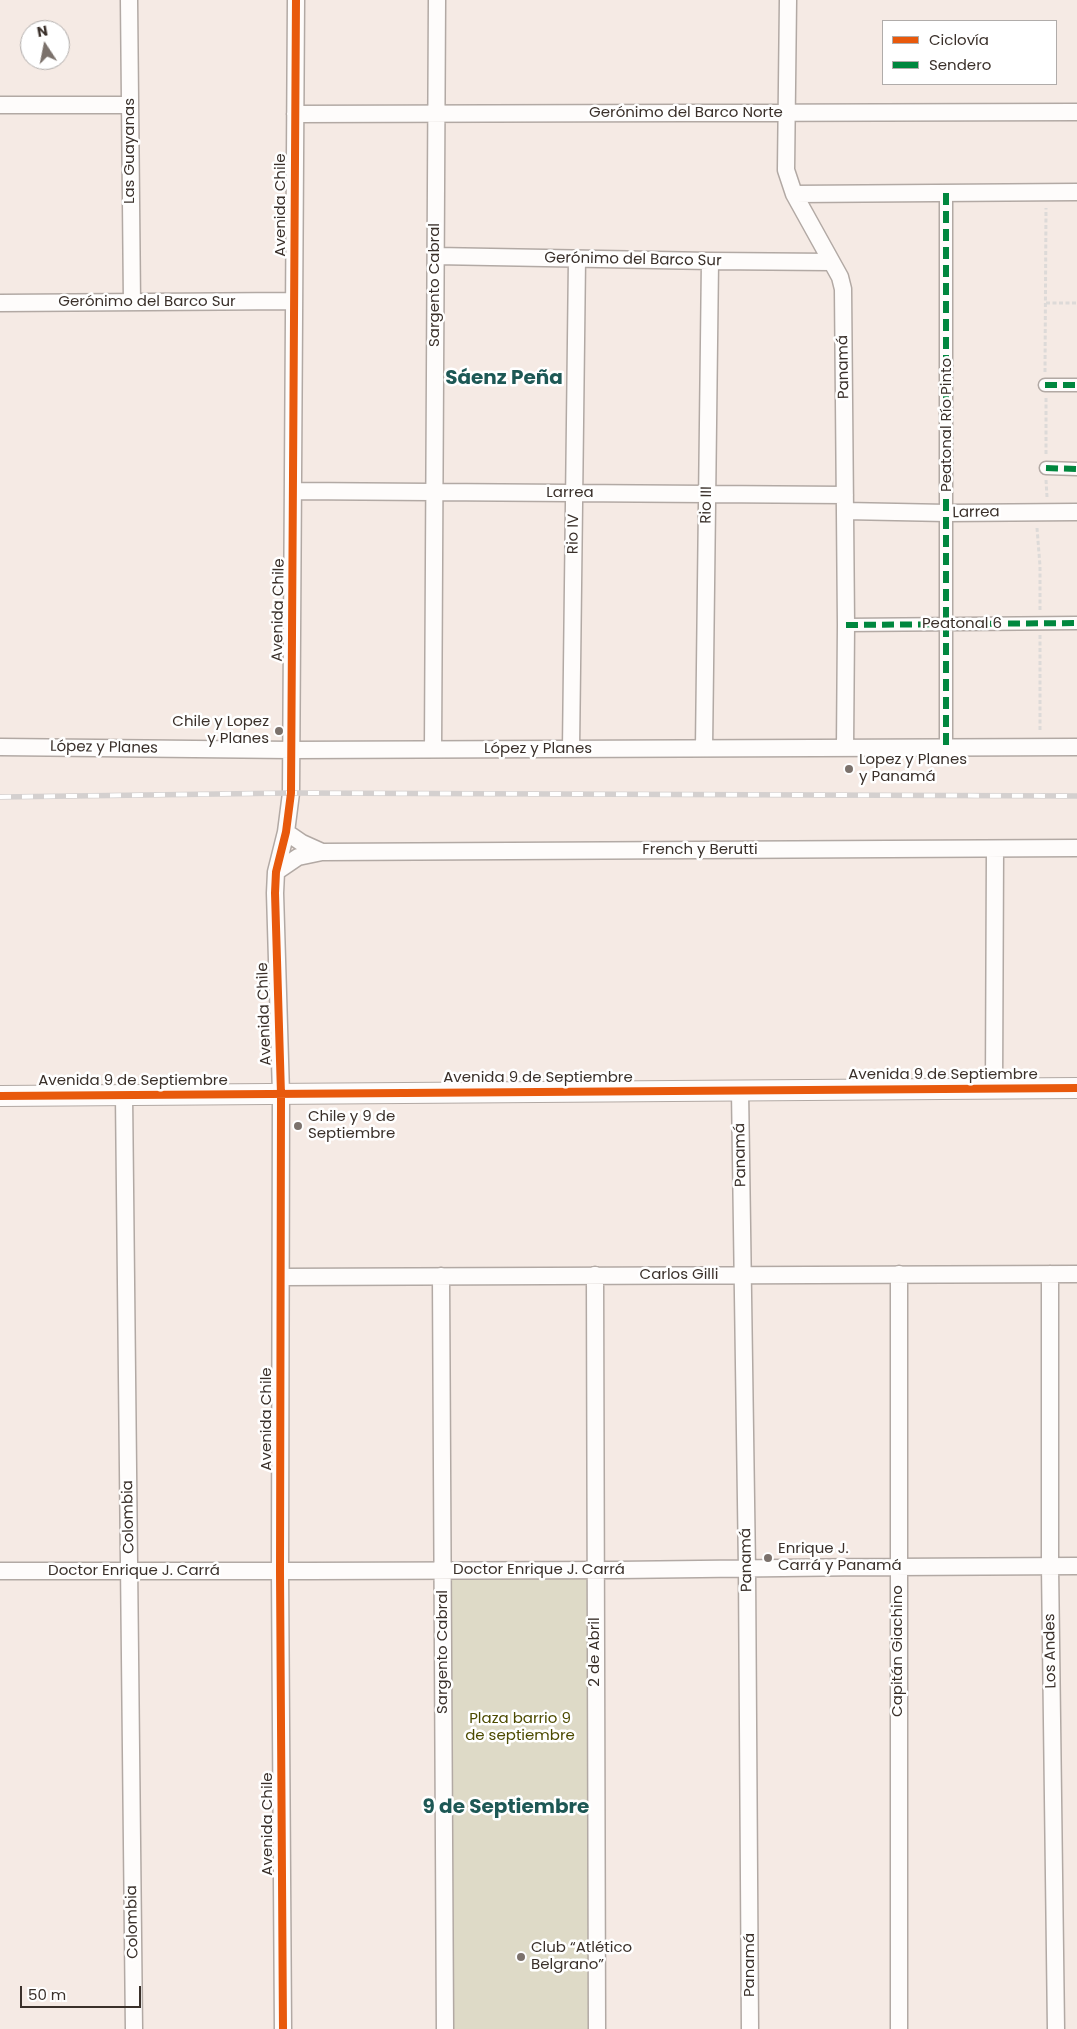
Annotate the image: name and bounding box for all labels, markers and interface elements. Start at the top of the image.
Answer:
north arrow [20,20,70,70]
text: N [35,20,49,42]
legend [882,20,1057,85]
text: Ciclovía [929,29,989,50]
text: Sendero [929,54,991,75]
street label: Las Guayanas [121,98,139,204]
street label: Gerónimo del Barco Norte [589,104,783,122]
street label: Avenida Chile [272,153,290,257]
street label: Sargento Cabral [426,223,444,347]
street label: Gerónimo del Barco Sur [544,249,722,271]
street label: Gerónimo del Barco Sur [58,293,236,311]
street label: Panamá [834,335,854,399]
street label: Peatonal Río Pinto [938,358,956,492]
district label: Sáenz Peña [445,367,563,391]
street label: Larrea [546,484,594,502]
street label: Rio III [698,486,716,524]
street label: Larrea [952,504,1000,522]
street label: Rio IV [565,514,583,554]
street label: Avenida Chile [269,558,289,662]
street label: Peatonal 6 [922,615,1002,633]
place label: Chile y Lopez y Planes [172,713,269,748]
marker: Chile y Lopez y Planes [273,725,285,737]
street label: López y Planes [50,738,158,758]
street label: López y Planes [484,740,592,758]
place label: Lopez y Planes y Panamá [859,751,967,786]
marker: Lopez y Planes y Panamá [843,763,855,775]
street label: French y Berutti [642,841,758,859]
street label: Avenida Chile [254,962,276,1066]
street label: Avenida 9 de Septiembre [848,1066,1038,1084]
street label: Avenida 9 de Septiembre [443,1069,633,1087]
street label: Avenida 9 de Septiembre [38,1072,228,1090]
place label: Chile y 9 de Septiembre [308,1108,395,1143]
marker: Chile y 9 de Septiembre [292,1120,304,1132]
street label: Panamá [731,1123,751,1187]
street label: Carlos Gilli [640,1266,718,1284]
street label: Avenida Chile [258,1367,276,1471]
street label: Colombia [119,1480,139,1554]
street label: Panamá [737,1528,757,1592]
place label: Enrique J. Carrá y Panamá [778,1540,902,1575]
marker: Enrique J. Carrá y Panamá [762,1552,774,1564]
street label: Doctor Enrique J. Carrá [453,1561,625,1579]
street label: Doctor Enrique J. Carrá [48,1562,220,1580]
street label: Capitán Giachino [889,1585,907,1717]
street label: Sargento Cabral [434,1590,452,1714]
street label: Los Andes [1041,1613,1061,1689]
street label: 2 de Abril [586,1617,604,1687]
park label: Plaza barrio 9 de septiembre [465,1710,575,1745]
street label: Avenida Chile [259,1772,277,1876]
district label: 9 de Septiembre [423,1796,589,1820]
street label: Colombia [123,1885,143,1959]
street label: Panamá [741,1933,759,1997]
place label: Club “Atlético Belgrano” [531,1939,632,1974]
marker: Club “Atlético Belgrano” [515,1951,527,1963]
scale bar [22,1976,144,2008]
text: 50 m [28,1984,66,2005]

